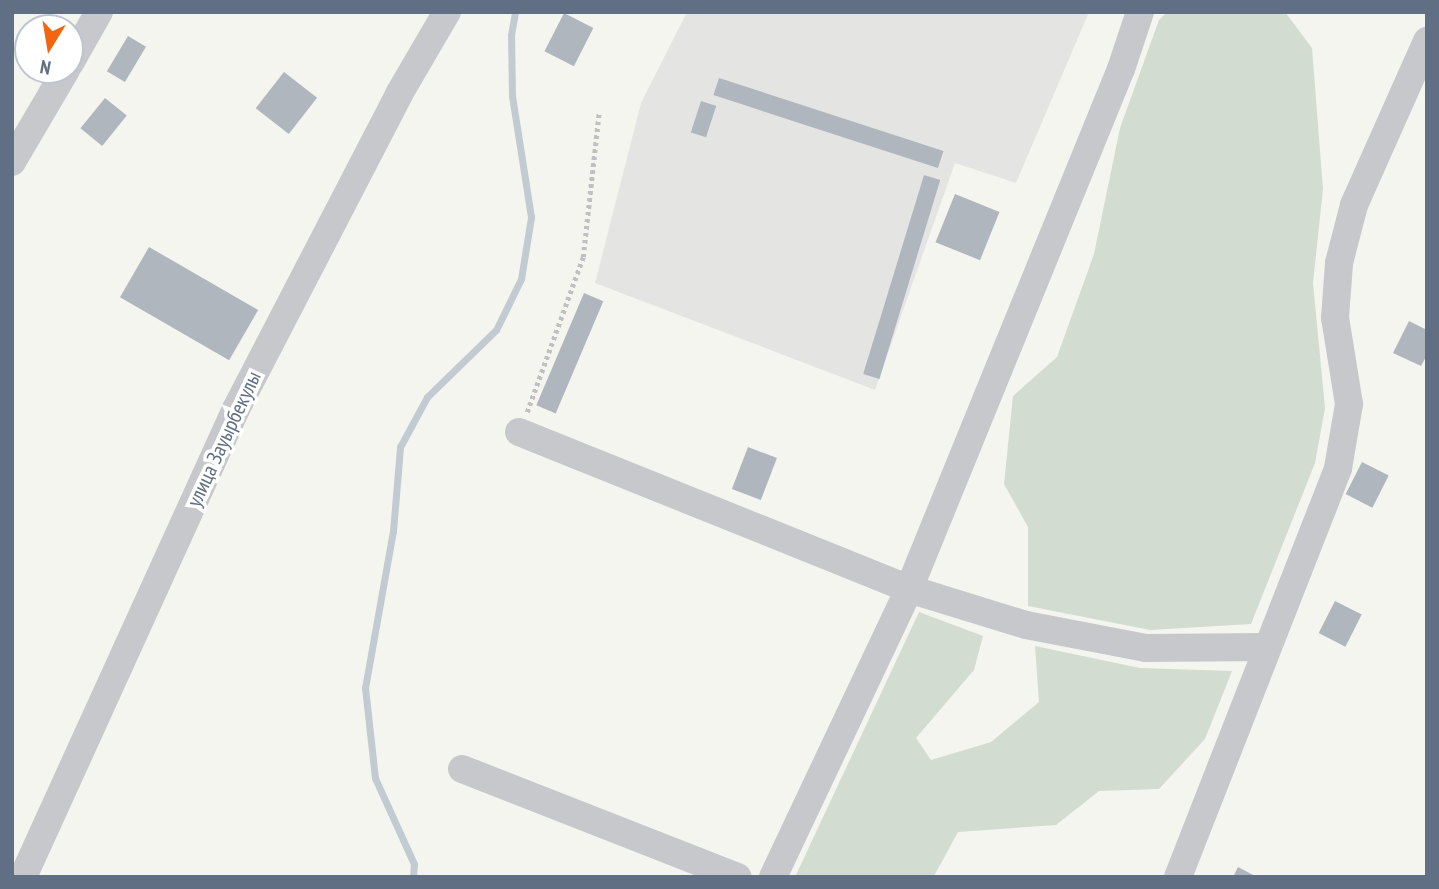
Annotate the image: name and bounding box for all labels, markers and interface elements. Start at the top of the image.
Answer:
north arrow [14,14,84,84]
text: N [38,55,53,80]
street label: улица Зауырбекулы [182,367,266,511]

